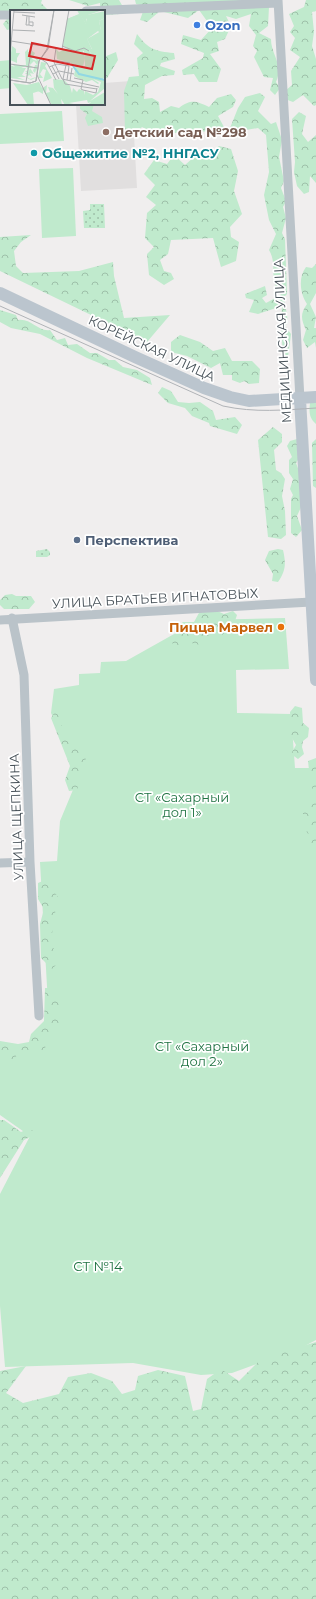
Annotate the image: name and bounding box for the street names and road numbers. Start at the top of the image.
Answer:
street label: МЕДИЦИНСКАЯ УЛИЦА [270,258,294,423]
street label: КОРЕЙСКАЯ УЛИЦА [86,312,218,385]
street label: УЛИЦА БРАТЬЕВ ИГНАТОВЫХ [52,585,259,611]
street label: УЛИЦА ЩЕПКИНА [6,753,26,881]

